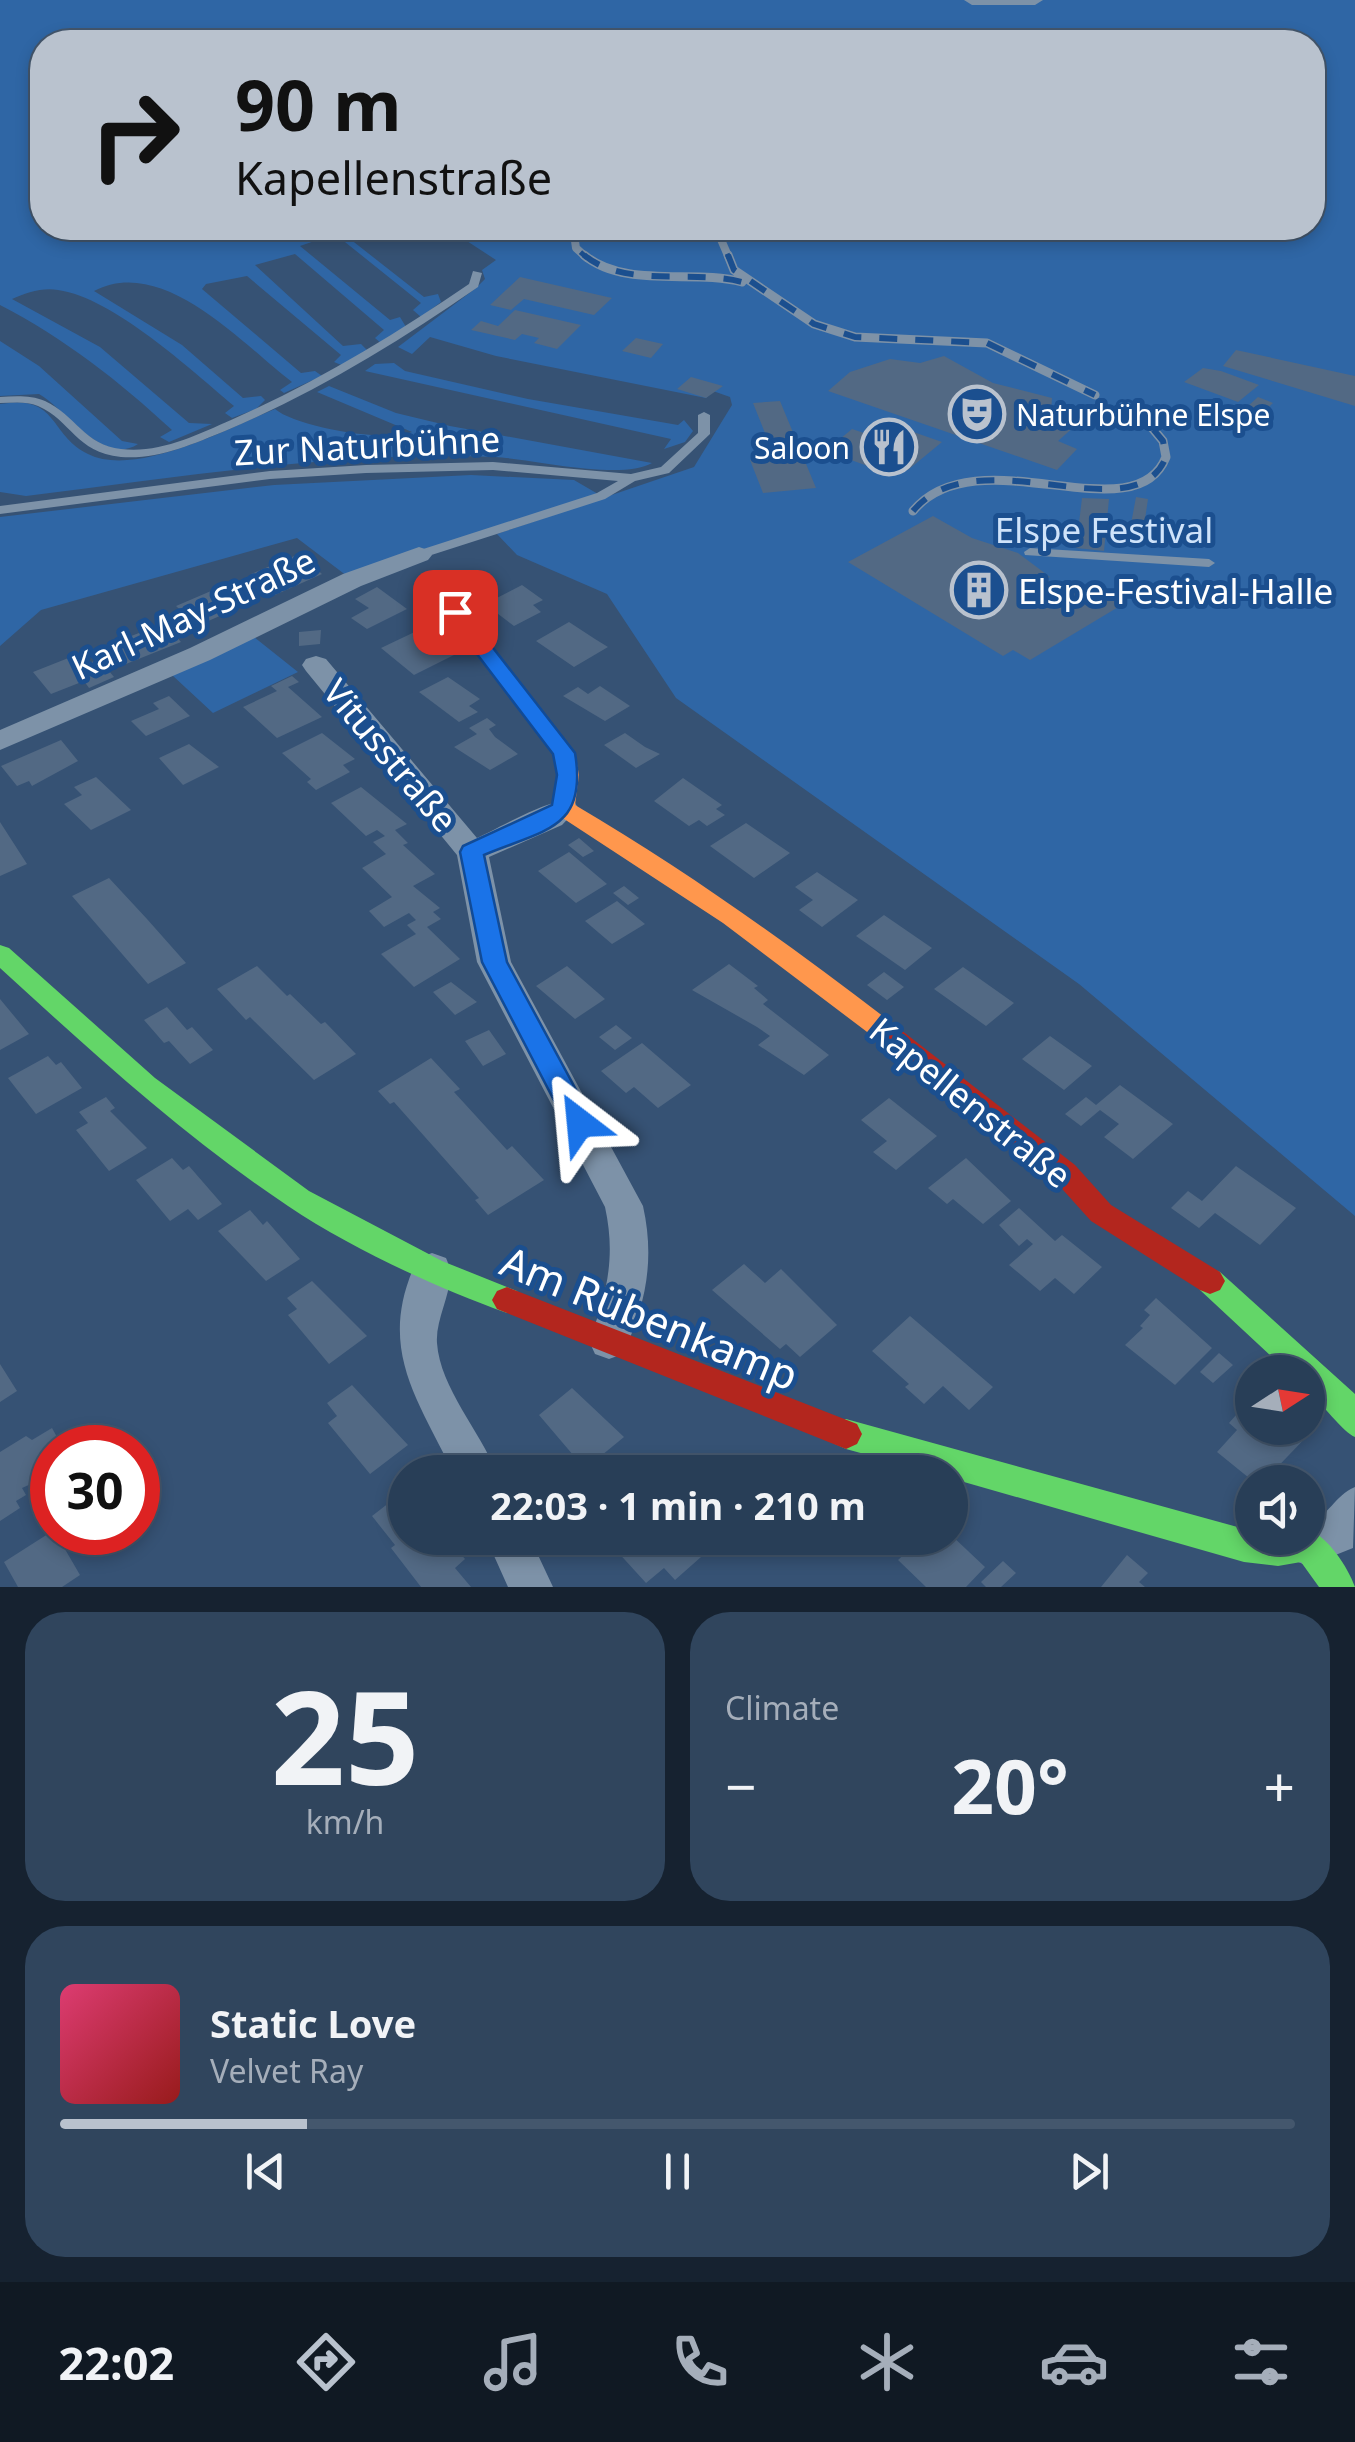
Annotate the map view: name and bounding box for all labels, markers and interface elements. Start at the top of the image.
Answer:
text: 90 m [235,56,402,152]
icon: right [70,70,200,200]
text: Kapellenstraße [235,147,552,208]
theatre icon: Naturbühne Elspe [947,384,1007,444]
place label: Naturbühne Elspe [1016,394,1270,435]
street label: Zur Naturbühne [233,415,501,475]
restaurant icon: Saloon [859,417,919,477]
place label: Saloon [754,427,850,468]
park label: Elspe Festival [995,506,1213,553]
street label: Karl-May-Straße [64,536,322,690]
building icon: Elspe-Festival-Halle [949,560,1009,620]
place label: Elspe-Festival-Halle [1018,567,1333,614]
pin [413,570,498,655]
icon: arrive [428,585,483,640]
street label: Vitusstraße [313,669,469,841]
street label: Kapellenstraße [860,1006,1082,1198]
position arrow [528,1071,632,1175]
street label: Am Rübenkamp [493,1231,807,1403]
north arrow [1235,1355,1325,1445]
map controls [1235,1355,1325,1555]
speed limit sign: 30 [30,1425,160,1555]
button: sound [1235,1465,1325,1555]
text: 22:03 · 1 min · 210 m [490,1479,866,1531]
text: 25 [271,1646,419,1823]
text: Climate [725,1686,839,1729]
text: 20° [951,1734,1069,1836]
text: − [725,1748,756,1823]
text: + [1264,1748,1295,1823]
text: km/h [306,1800,384,1843]
text: Static Love [210,1997,416,2049]
text: Velvet Ray [210,2049,363,2092]
icon: previous [238,2144,293,2199]
icon: pause [650,2144,705,2199]
icon: next [1062,2144,1117,2199]
icon: directions [291,2327,361,2397]
icon: music [478,2327,548,2397]
icon: phone [665,2327,735,2397]
icon: climate [852,2327,922,2397]
icon: car [1039,2327,1109,2397]
icon: filters [1226,2327,1296,2397]
text: 22:02 [59,2332,174,2393]

